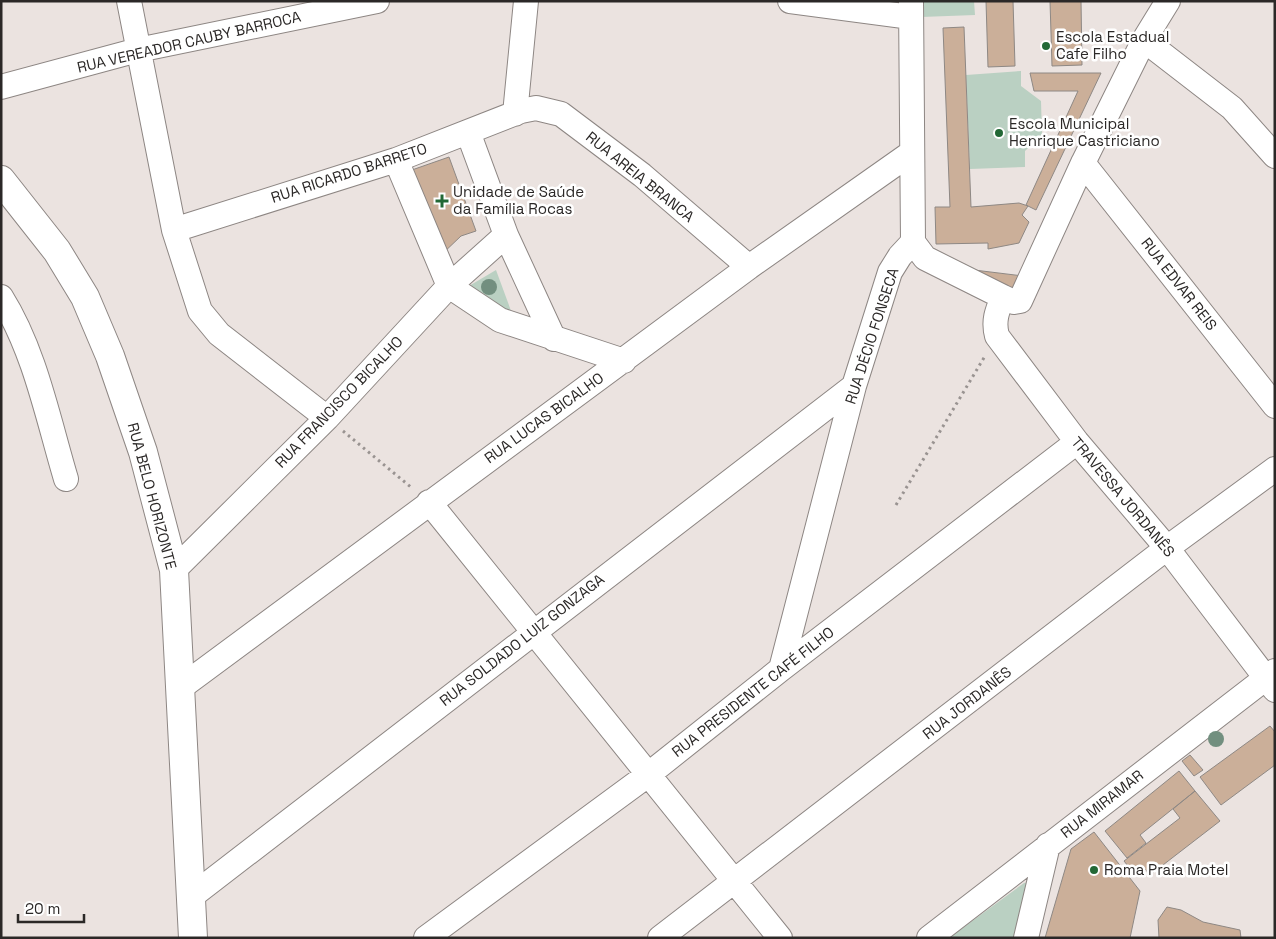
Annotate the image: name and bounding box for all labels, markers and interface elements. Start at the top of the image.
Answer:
street label: RUA VEREADOR CAUBY BARROCA [75,6,303,77]
place label: Escola Estadual Cafe Filho [1056,27,1169,63]
marker: Escola Estadual Cafe Filho [1040,40,1052,52]
place label: Escola Municipal Henrique Castriciano [1009,114,1160,150]
street label: RUA AREIA BRANCA [582,127,699,227]
marker: Escola Municipal Henrique Castriciano [993,127,1005,139]
street label: RUA RICARDO BARRETO [268,138,429,207]
place label: Unidade de Saúde da Família Rocas [453,182,584,218]
marker: Unidade de Saúde da Família Rocas [435,194,449,208]
street label: RUA EDVAR REIS [1137,233,1222,334]
street label: RUA DÉCIO FONSECA [840,265,903,407]
street label: RUA FRANCISCO BICALHO [271,332,407,472]
street label: RUA LUCAS BICALHO [480,368,607,467]
street label: RUA BELO HORIZONTE [124,420,181,571]
street label: TRAVESSA JORDANÊS [1068,433,1179,561]
street label: RUA SOLDADO LUIZ GONZAGA [435,569,608,710]
street label: RUA PRESIDENTE CAFÉ FILHO [668,622,838,761]
street label: RUA JORDANÊS [919,662,1015,743]
street label: RUA MIRAMAR [1057,765,1147,842]
place label: Roma Praia Motel [1104,860,1228,879]
marker: Roma Praia Motel [1088,864,1100,876]
scale bar [18,892,84,924]
text: 20 m [25,899,60,918]

